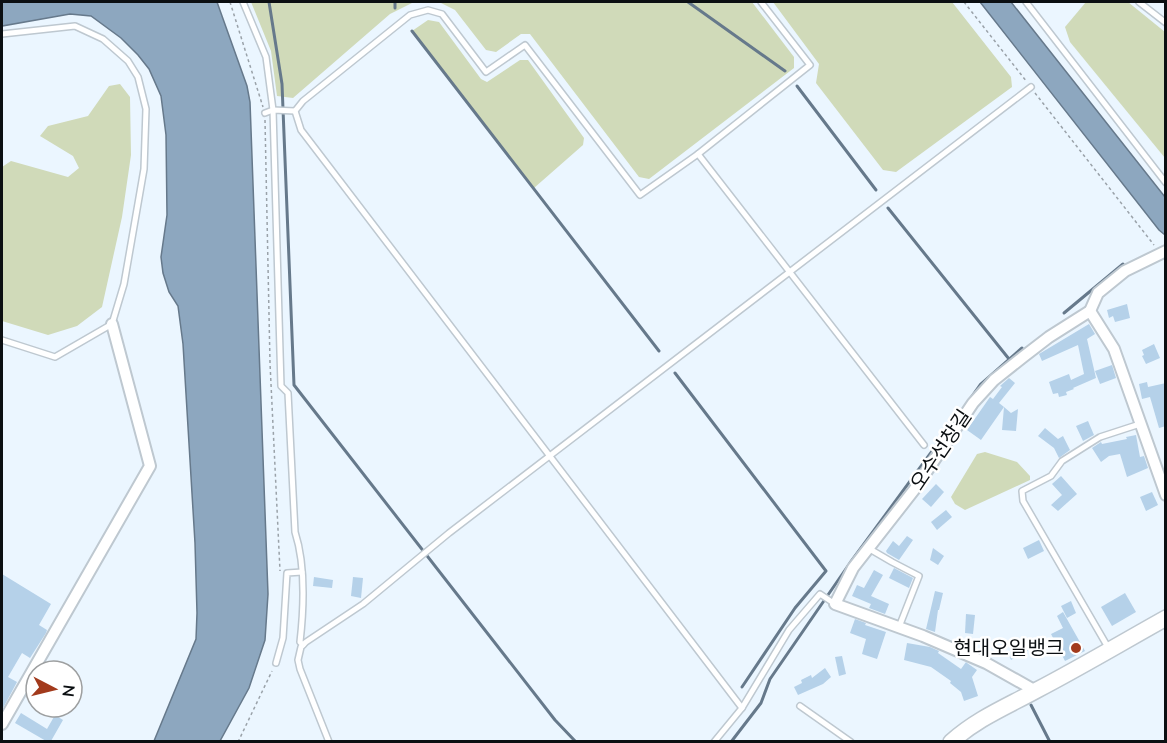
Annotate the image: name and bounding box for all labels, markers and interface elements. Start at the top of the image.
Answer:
street label: 오수선창길 [904,404,978,496]
place label: 현대오일뱅크 [954,635,1064,662]
marker: 현대오일뱅크 [1069,641,1083,655]
north arrow [24,659,84,719]
text: N [56,683,80,698]

